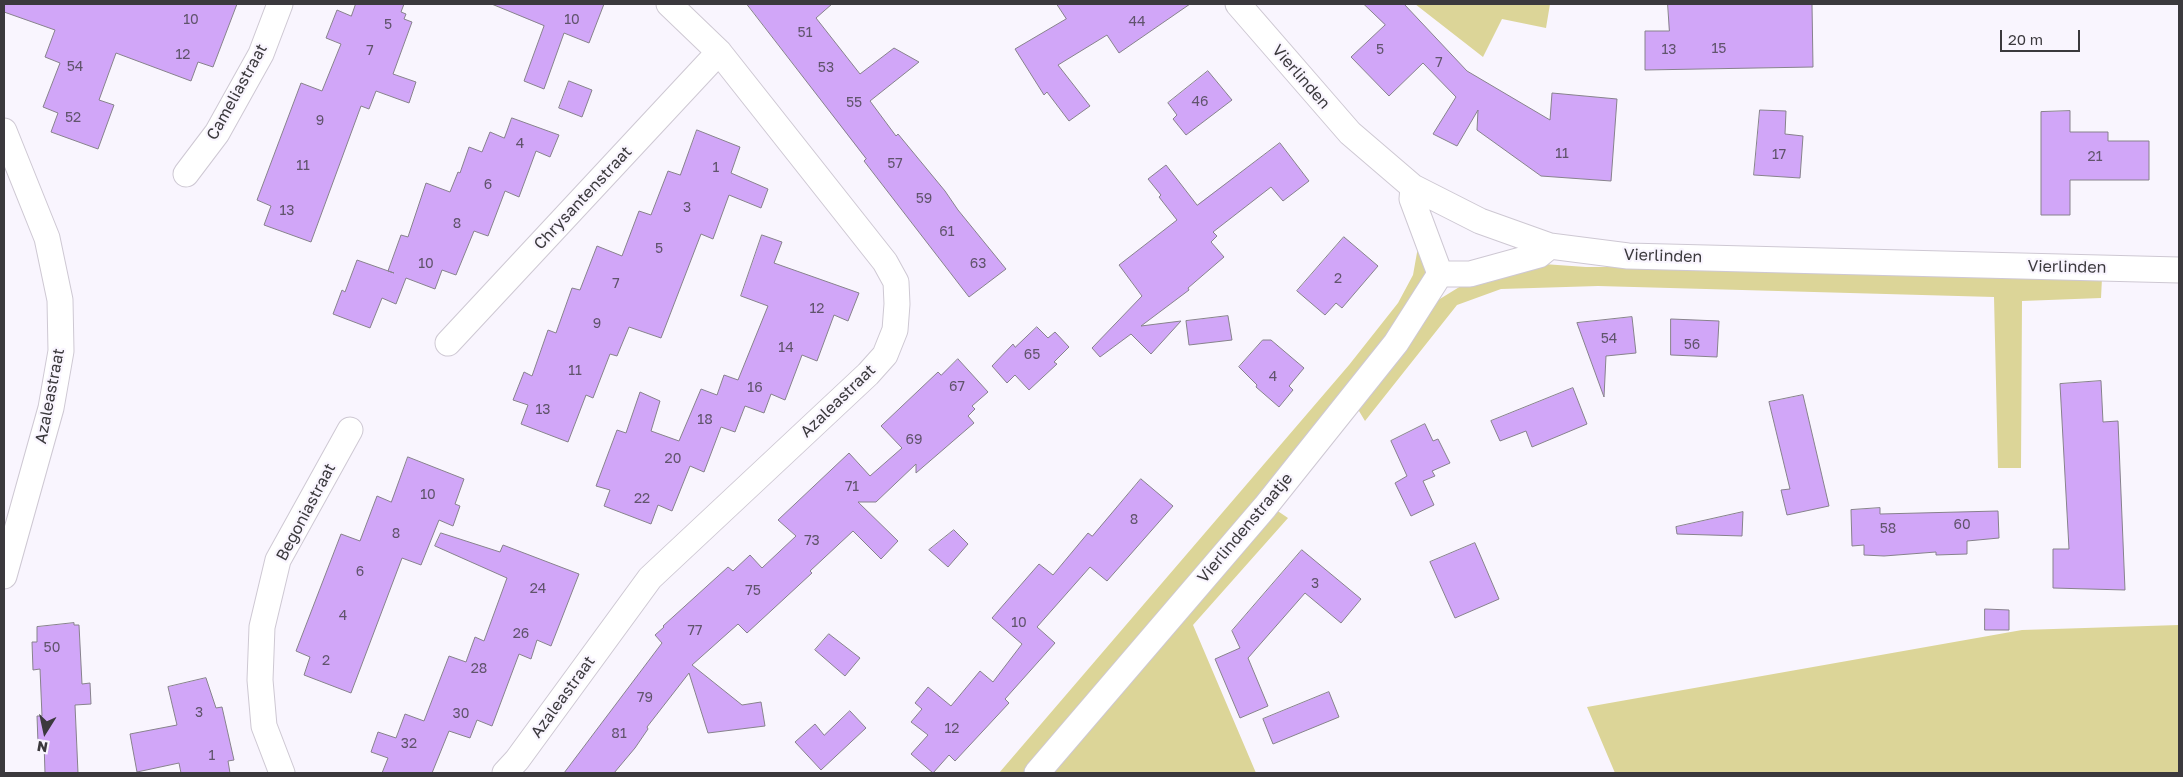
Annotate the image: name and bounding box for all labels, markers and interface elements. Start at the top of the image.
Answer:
house number: 10 [183,12,199,28]
house number: 10 [564,12,580,28]
house number: 44 [1128,14,1146,30]
house number: 5 [384,17,392,33]
scale bar [2003,20,2083,52]
house number: 51 [798,25,812,41]
text: 20 m [2008,30,2043,48]
street label: Cameliastraat [203,41,271,143]
street label: Vierlinden [1268,41,1334,113]
house number: 15 [1712,41,1726,57]
house number: 5 [1376,42,1384,58]
house number: 13 [1662,42,1676,58]
house number: 7 [366,43,374,59]
house number: 12 [176,47,190,63]
house number: 7 [1435,55,1443,71]
house number: 54 [67,59,83,75]
house number: 53 [818,60,834,76]
house number: 46 [1191,94,1209,110]
house number: 55 [846,95,862,111]
house number: 52 [65,110,81,126]
house number: 9 [316,113,324,129]
house number: 4 [516,136,524,152]
street label: Chrysantenstraat [530,142,636,254]
house number: 11 [1555,146,1569,162]
house number: 17 [1772,147,1786,163]
house number: 21 [2088,149,2102,165]
house number: 57 [887,156,903,172]
house number: 11 [296,158,310,174]
house number: 1 [713,160,719,176]
house number: 6 [484,177,492,193]
house number: 59 [916,191,932,207]
house number: 3 [683,200,691,216]
house number: 13 [280,203,294,219]
house number: 8 [453,216,461,232]
house number: 61 [939,224,955,240]
house number: 5 [655,241,663,257]
street label: Vierlinden [1623,245,1703,267]
house number: 10 [418,256,434,272]
house number: 63 [970,256,986,272]
street label: Vierlinden [2027,257,2107,277]
house number: 2 [1334,271,1342,287]
house number: 7 [612,276,620,292]
house number: 12 [810,301,824,317]
house number: 9 [593,316,601,332]
house number: 54 [1601,331,1617,347]
house number: 56 [1684,337,1700,353]
house number: 14 [778,340,794,356]
street label: Azaleastraat [31,347,69,445]
house number: 65 [1024,347,1040,363]
street label: Azaleastraat [797,361,879,441]
house number: 11 [568,363,582,379]
house number: 4 [1269,369,1277,385]
house number: 67 [949,379,965,395]
house number: 16 [747,380,763,396]
house number: 13 [536,402,550,418]
house number: 18 [697,412,713,428]
house number: 69 [906,432,922,448]
house number: 20 [665,451,681,467]
street label: Begoniastraat [272,460,340,564]
street label: Vierlindenstraatje [1193,469,1297,587]
house number: 71 [845,479,859,495]
house number: 10 [420,487,436,503]
house number: 22 [634,491,650,507]
house number: 8 [1130,512,1138,528]
house number: 60 [1953,517,1971,533]
house number: 58 [1880,521,1896,537]
house number: 8 [392,526,400,542]
house number: 73 [804,533,820,549]
house number: 6 [356,564,364,580]
house number: 3 [1311,576,1319,592]
house number: 24 [530,581,546,597]
house number: 75 [745,583,761,599]
house number: 4 [339,608,347,624]
house number: 10 [1011,615,1027,631]
house number: 77 [688,623,702,639]
house number: 26 [513,626,529,642]
house number: 50 [44,640,60,656]
street label: Azaleastraat [527,652,599,742]
house number: 2 [322,653,330,669]
house number: 28 [471,661,487,677]
house number: 79 [637,690,653,706]
house number: 3 [195,705,203,721]
house number: 30 [453,706,469,722]
north arrow [20,707,70,757]
house number: 12 [945,721,959,737]
house number: 81 [611,726,627,742]
house number: 32 [401,736,417,752]
text: N [36,738,49,757]
house number: 1 [209,748,215,764]

